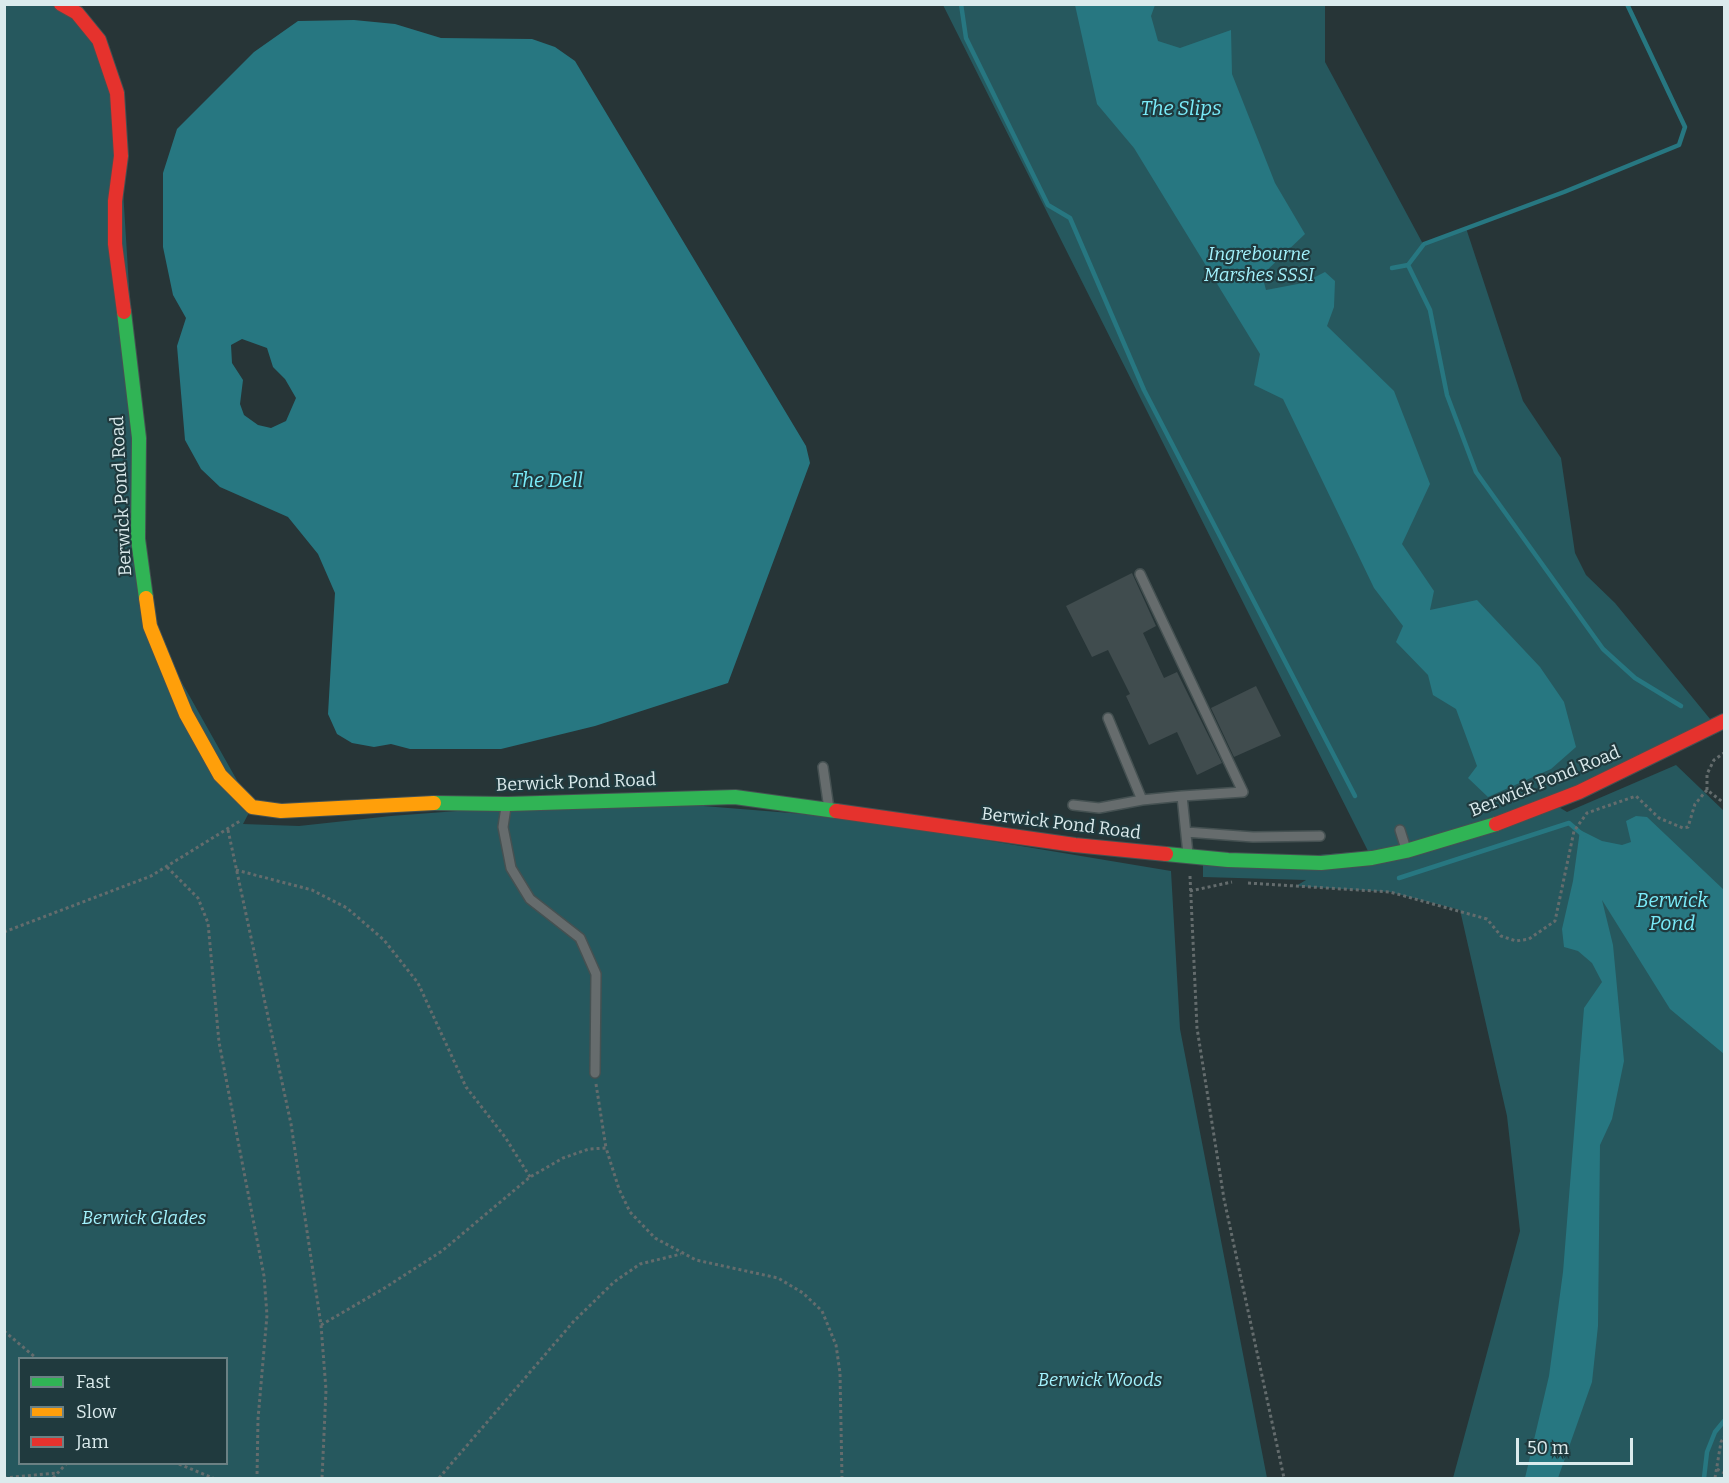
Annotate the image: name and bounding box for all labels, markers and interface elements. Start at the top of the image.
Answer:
water label: The Slips [1141,97,1221,121]
park label: Ingrebourne Marshes SSSI [1204,244,1314,286]
street label: Berwick Pond Road [107,415,137,577]
water label: The Dell [511,469,583,493]
street label: Berwick Pond Road [1467,742,1623,822]
street label: Berwick Pond Road [495,769,657,797]
street label: Berwick Pond Road [980,804,1142,844]
water label: Berwick Pond [1636,889,1708,936]
park label: Berwick Glades [82,1208,206,1230]
legend [18,1357,228,1465]
park label: Berwick Woods [1038,1370,1162,1392]
text: Fast [76,1371,111,1393]
text: Slow [76,1401,116,1423]
scale bar [1519,1426,1636,1464]
text: Jam [76,1431,109,1453]
text: 50 m [1527,1437,1569,1459]

